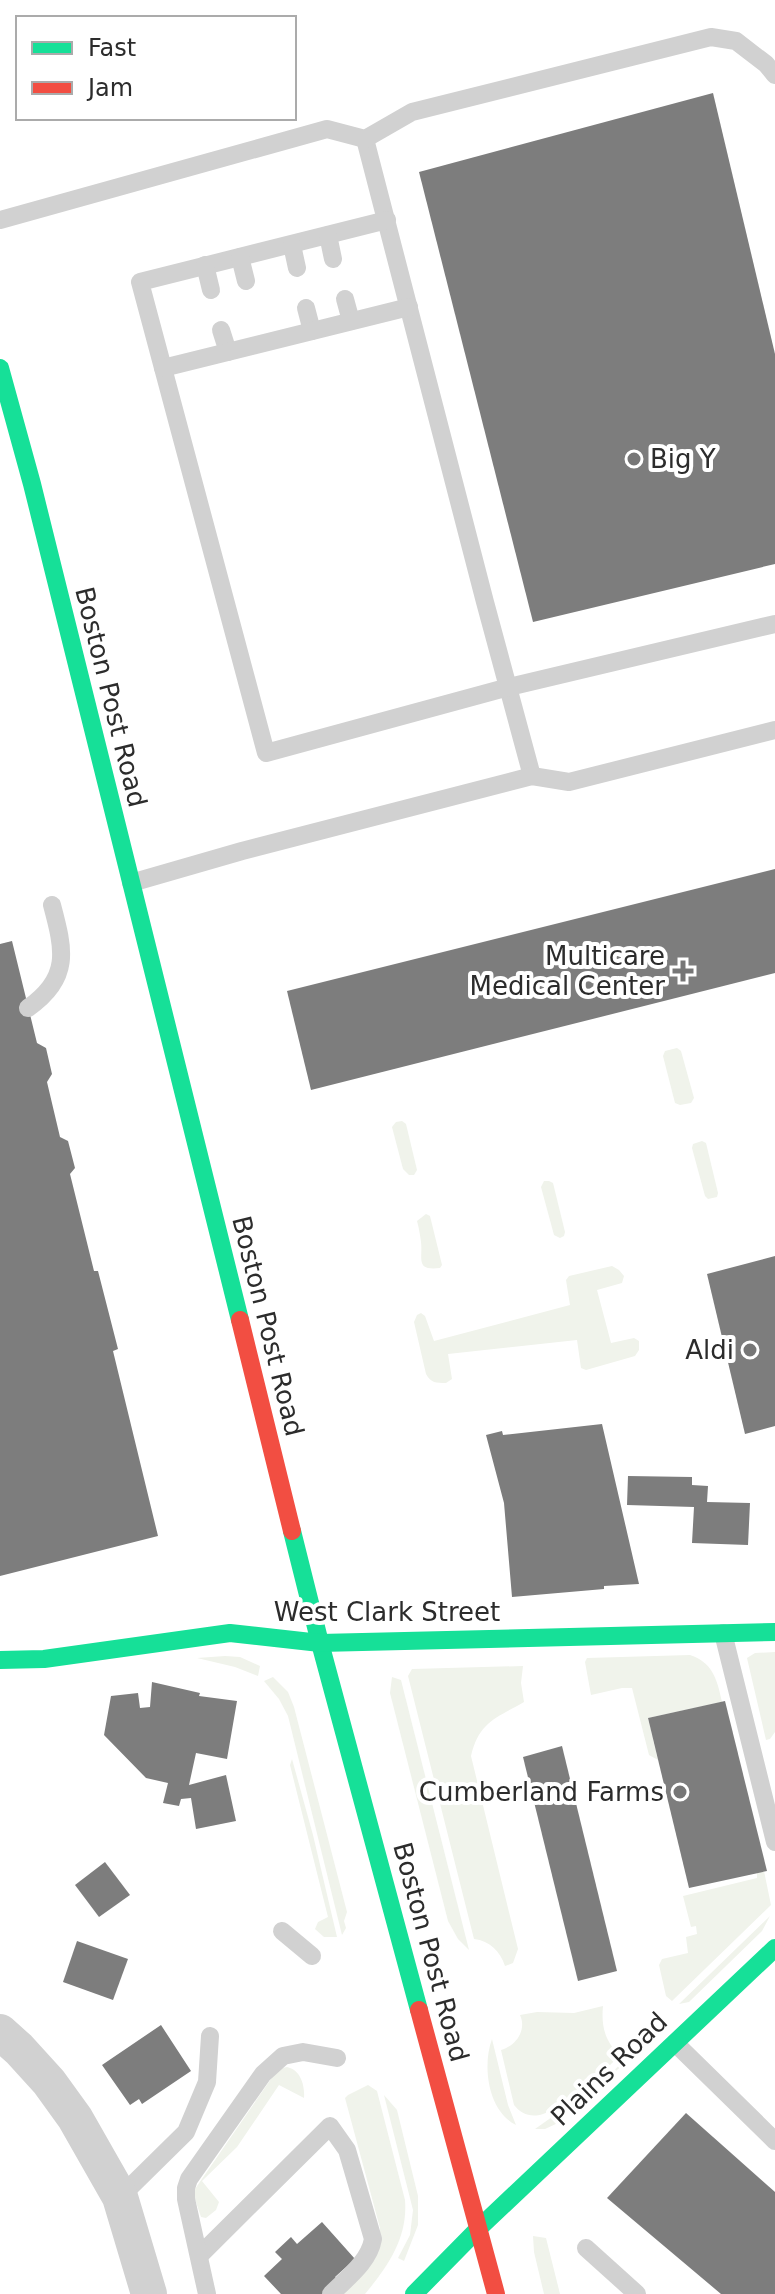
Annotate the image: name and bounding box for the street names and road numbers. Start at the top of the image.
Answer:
street label: Boston Post Road [69,584,153,810]
street label: Boston Post Road [226,1213,310,1439]
street label: West Clark Street [274,1597,500,1627]
street label: Boston Post Road [387,1839,475,2065]
street label: Plains Road [545,2006,673,2132]

